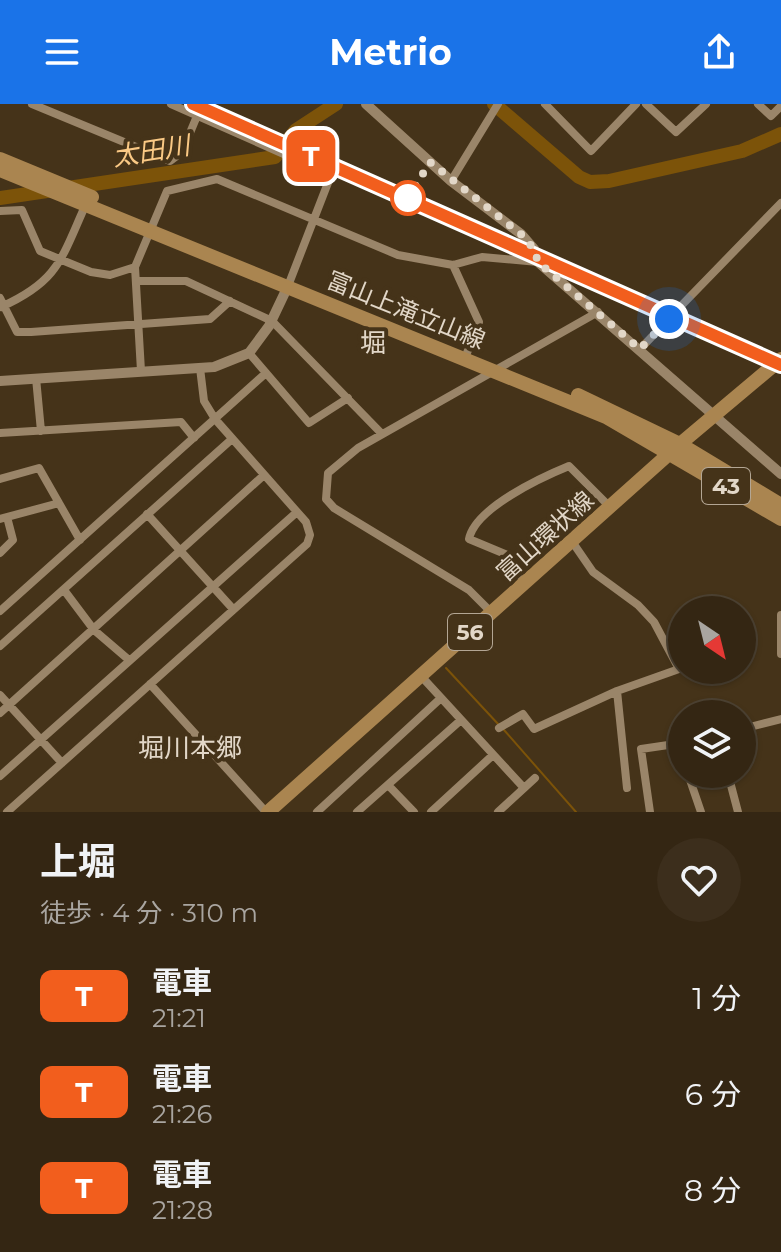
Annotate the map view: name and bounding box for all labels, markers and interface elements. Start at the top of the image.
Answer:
icon: menu [40,30,84,74]
text: Metrio [329,30,452,74]
icon: share [697,30,741,74]
water label: 太田川 [110,129,195,173]
line badge: T [285,130,337,182]
text: T [302,139,320,173]
unlabelled marker [391,181,425,215]
street label: 富山上滝立山線 [323,265,489,355]
your location [649,299,689,339]
district label: 堀 [360,327,386,359]
road number: 43 [702,468,750,504]
street label: 富山環状線 [491,485,599,587]
north arrow [668,596,756,684]
map controls [668,596,756,788]
road number: 56 [448,614,492,650]
button: layers [668,700,756,788]
district label: 堀川本郷 [138,732,242,764]
text: 上堀 [40,838,116,885]
button: heart [657,838,741,922]
text: 徒歩 · 4 分 · 310 m [40,897,258,929]
text: 電車 [152,964,212,1001]
text: T [75,979,93,1013]
text: 1 分 [692,980,741,1017]
text: 21:21 [152,1002,206,1034]
text: 電車 [152,1060,212,1097]
text: T [75,1075,93,1109]
text: 6 分 [685,1076,741,1113]
text: 21:26 [152,1098,212,1130]
text: 電車 [152,1156,212,1193]
text: T [75,1171,93,1205]
text: 8 分 [684,1172,741,1209]
text: 21:28 [152,1194,213,1226]

